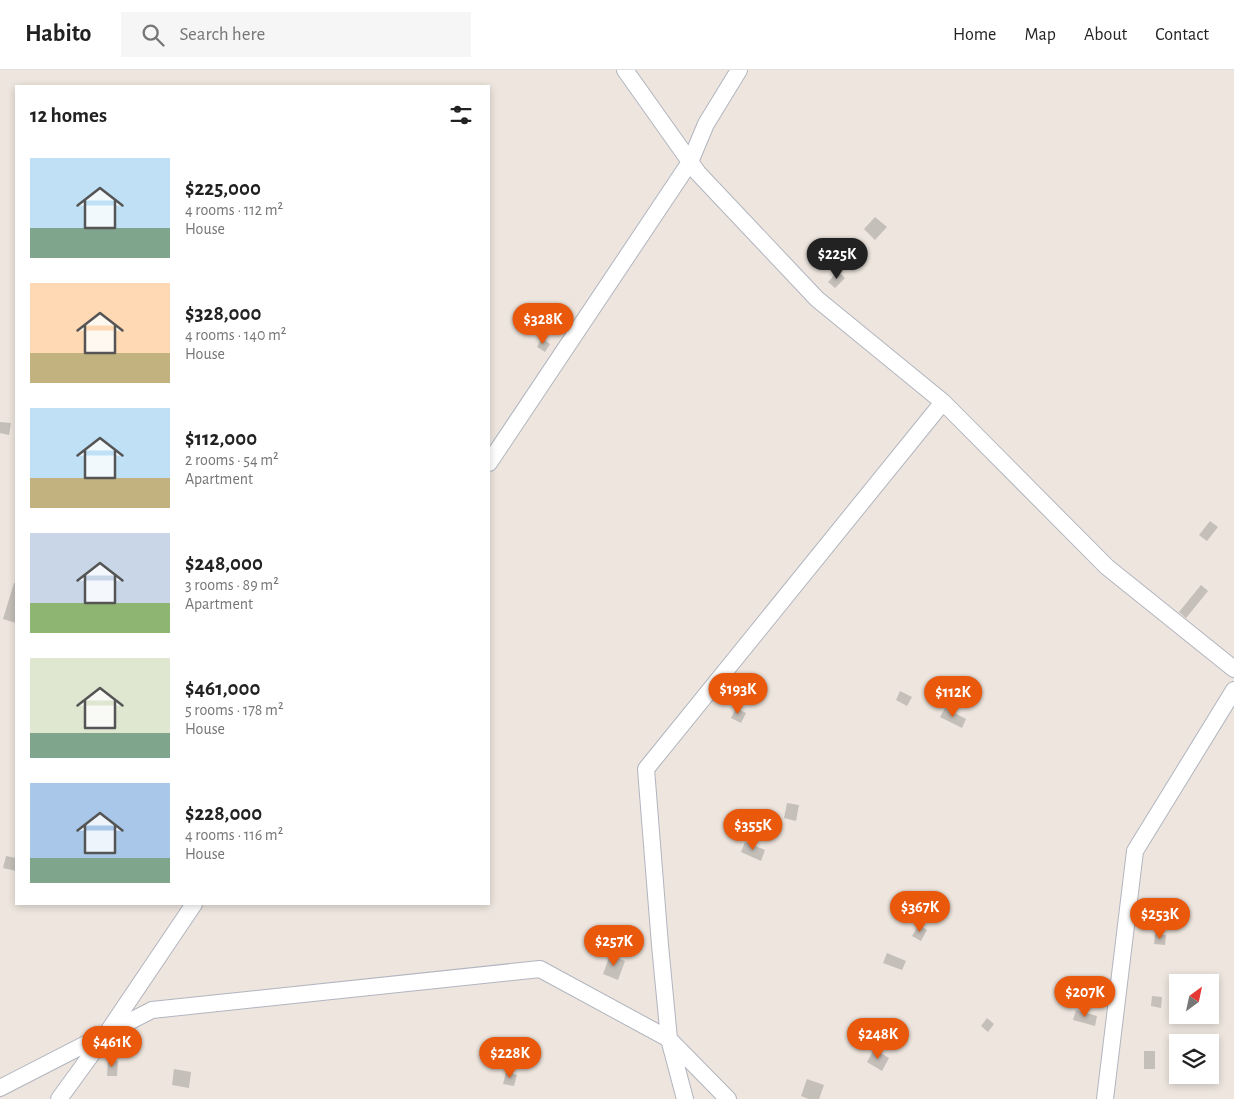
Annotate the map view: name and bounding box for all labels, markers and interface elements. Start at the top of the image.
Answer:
search box [121,12,471,57]
icon: search [139,21,167,49]
text: Habito [25,22,91,46]
text: Search here [179,25,265,44]
text: Home [953,26,996,44]
text: Map [1024,26,1056,44]
text: About [1084,26,1127,44]
text: Contact [1155,26,1209,44]
icon: filters [447,101,475,129]
text: 12 homes [30,105,107,126]
icon: home [70,178,130,238]
text: $225,000 [185,178,261,199]
text: 4 rooms · 112 m² [185,202,283,218]
text: House [185,221,225,237]
pin: $225K [802,238,872,280]
text: $225K [818,246,856,262]
pin: $328K [508,302,578,345]
icon: home [70,303,130,363]
text: $328,000 [185,303,261,324]
text: $328K [524,311,562,327]
text: 4 rooms · 140 m² [185,327,286,343]
text: House [185,346,225,362]
icon: home [70,428,130,488]
text: $112,000 [185,428,257,449]
text: 2 rooms · 54 m² [185,452,279,468]
text: Apartment [185,471,253,487]
icon: home [70,553,130,613]
text: $248,000 [185,553,263,574]
text: 3 rooms · 89 m² [185,577,279,593]
text: Apartment [185,596,253,612]
pin: $193K [703,672,773,715]
pin: $112K [918,676,988,718]
icon: home [70,678,130,738]
text: $461,000 [185,678,260,699]
text: $193K [720,681,756,697]
text: $112K [935,684,971,700]
text: 5 rooms · 178 m² [185,702,283,718]
text: House [185,721,225,737]
icon: home [70,803,130,863]
text: $228,000 [185,803,262,824]
pin: $355K [718,808,788,851]
text: $355K [734,817,772,833]
text: 4 rooms · 116 m² [185,827,283,843]
text: House [185,846,225,862]
pin: $367K [885,890,955,933]
pin: $253K [1125,898,1195,940]
text: $367K [901,899,939,915]
text: $253K [1141,906,1179,922]
pin: $257K [579,924,649,967]
text: $257K [595,933,633,949]
north arrow [1169,974,1219,1024]
map controls [1169,974,1219,1084]
pin: $207K [1050,976,1120,1018]
text: $207K [1065,984,1105,1000]
pin: $248K [843,1018,913,1060]
pin: $461K [77,1026,147,1068]
text: $248K [858,1026,898,1042]
text: $461K [93,1034,131,1050]
button: layers [1169,1034,1219,1084]
pin: $228K [475,1036,545,1079]
text: $228K [490,1045,530,1061]

